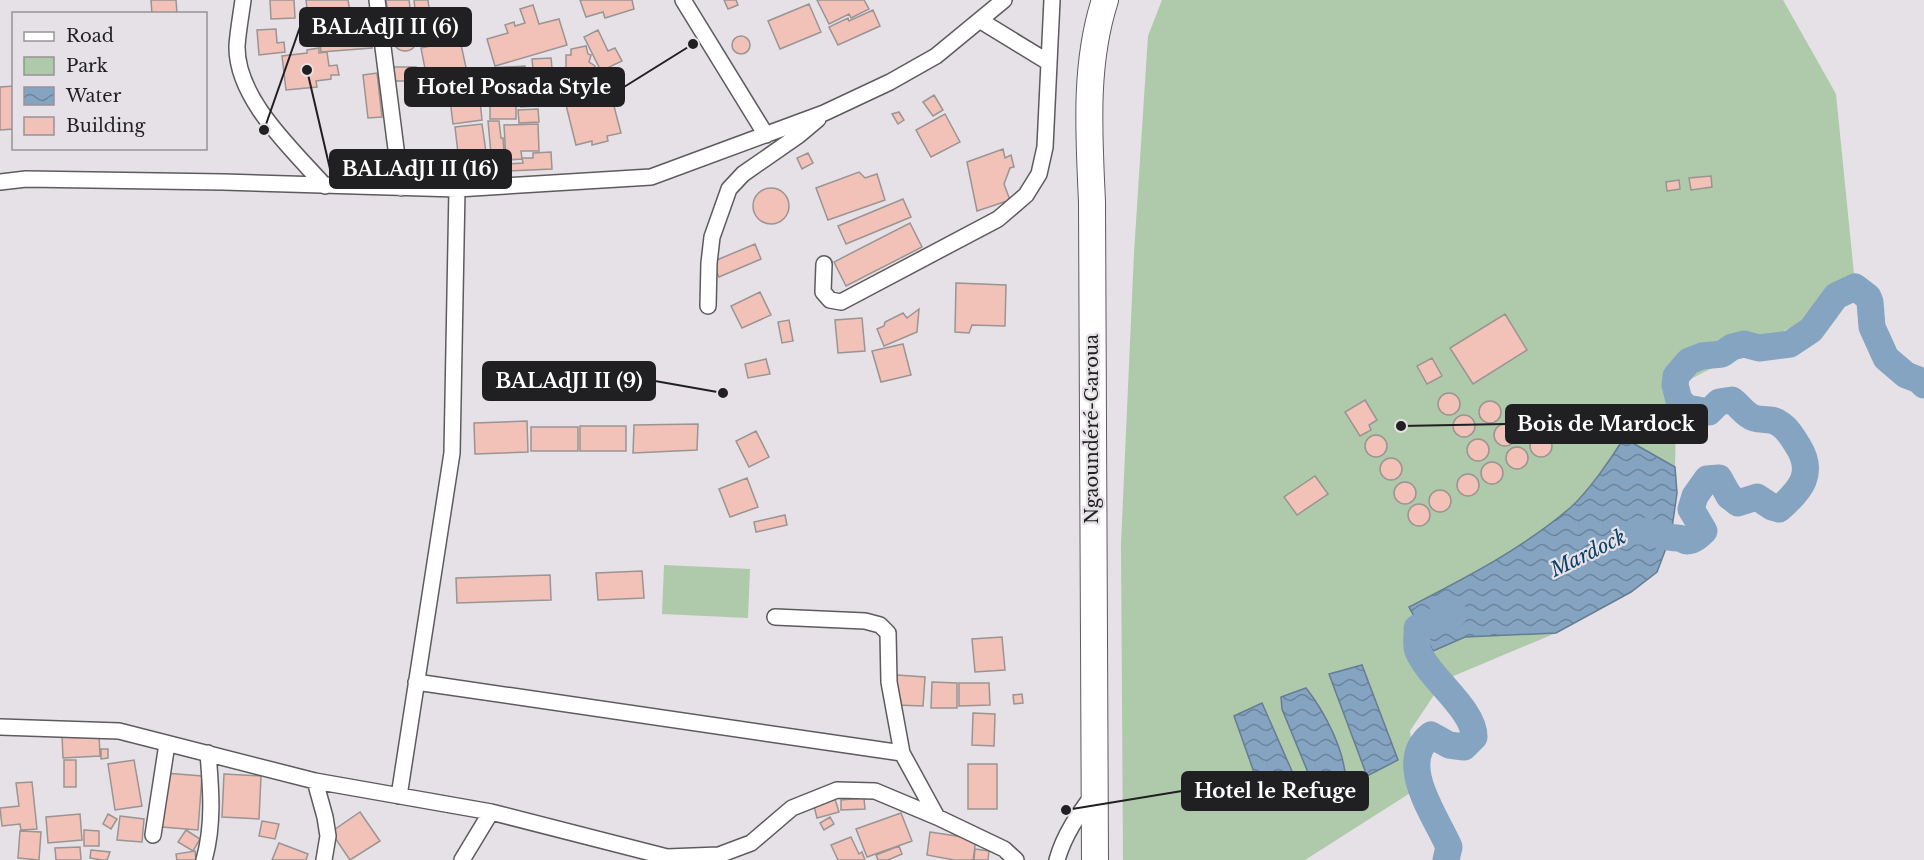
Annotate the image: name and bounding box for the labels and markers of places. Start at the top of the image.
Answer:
callout: BALAdJI II (6) [300,8,471,46]
callout: Hotel Posada Style [405,68,624,106]
callout: BALAdJI II (16) [330,150,511,188]
callout: BALAdJI II (9) [483,362,655,400]
callout: Bois de Mardock [1506,405,1707,443]
callout: Hotel le Refuge [1182,772,1368,810]

